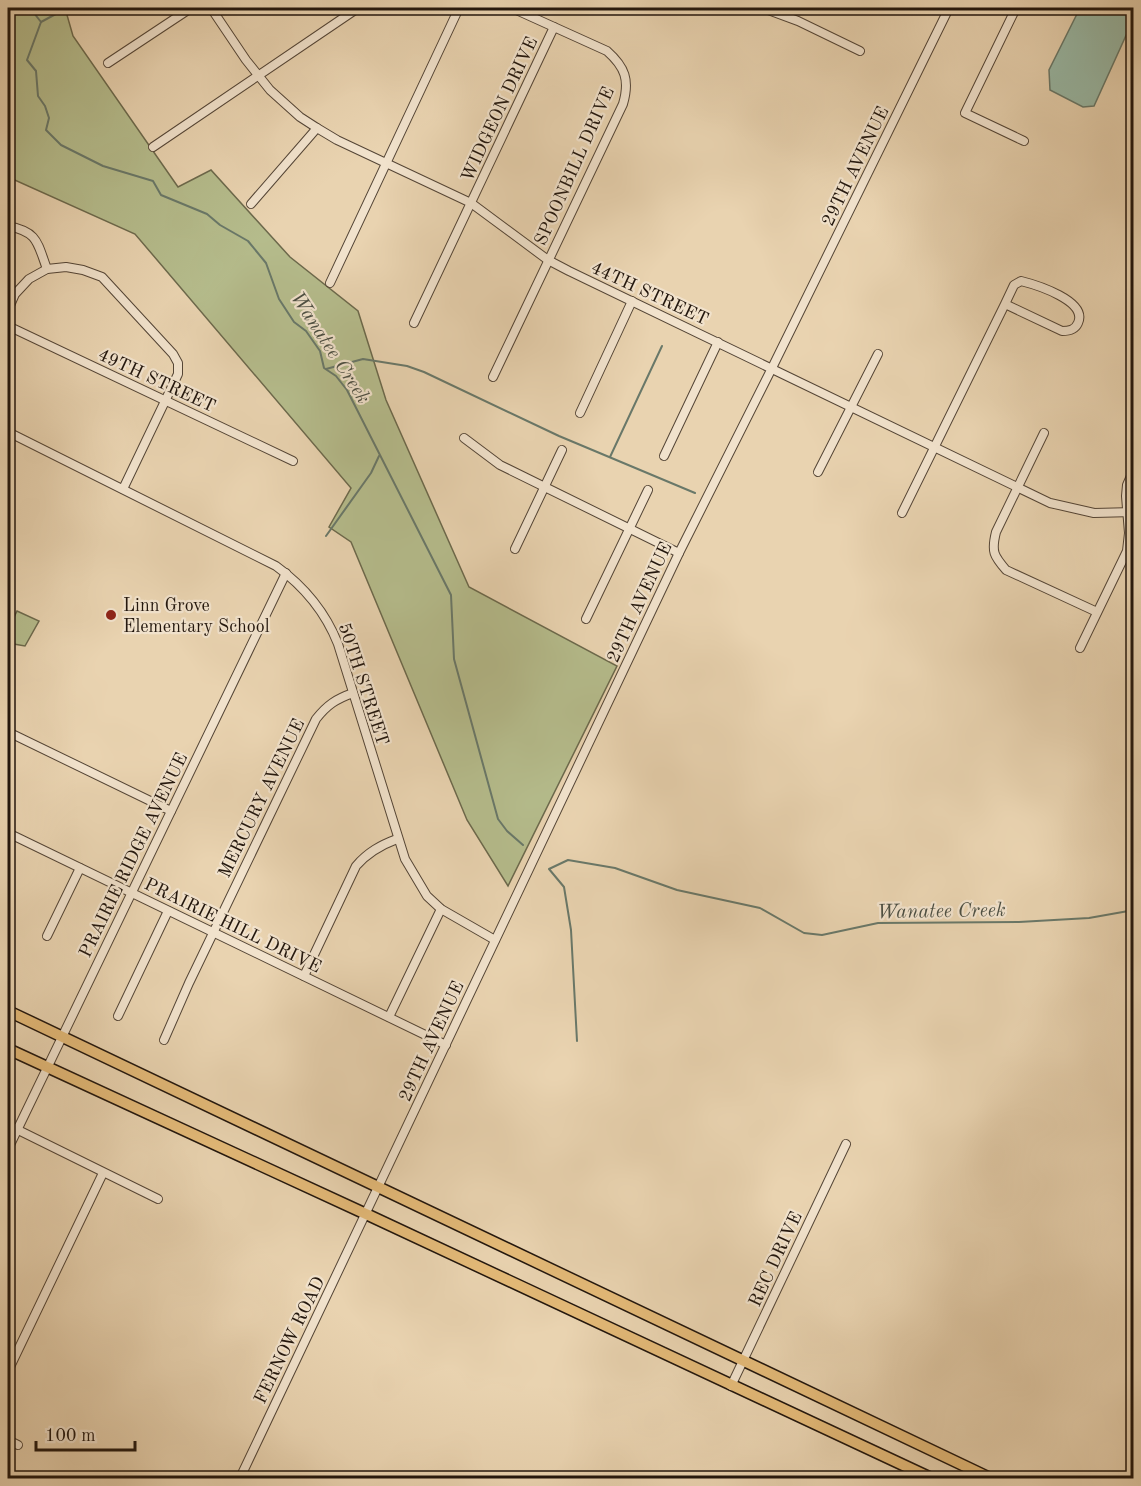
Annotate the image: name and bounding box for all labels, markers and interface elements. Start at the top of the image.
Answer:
street label: WIDGEON DRIVE [458,34,541,185]
street label: SPOONBILL DRIVE [532,84,618,248]
street label: 29TH AVENUE [819,104,893,229]
street label: 44TH STREET [588,259,711,329]
water label: Wanatee Creek [286,288,373,408]
street label: 49TH STREET [95,346,218,416]
street label: 29TH AVENUE [604,540,676,665]
place label: Linn Grove Elementary School [123,597,270,636]
marker: Linn Grove Elementary School [104,608,118,622]
street label: 50TH STREET [335,621,391,748]
street label: MERCURY AVENUE [216,716,308,881]
street label: PRAIRIE RIDGE AVENUE [76,750,191,961]
street label: PRAIRIE HILL DRIVE [141,875,324,977]
water label: Wanatee Creek [876,901,1006,923]
street label: 29TH AVENUE [396,979,468,1104]
street label: REC DRIVE [746,1209,806,1310]
street label: FERNOW ROAD [251,1274,328,1407]
scale bar [36,1414,135,1452]
text: 100 m [45,1427,96,1445]

